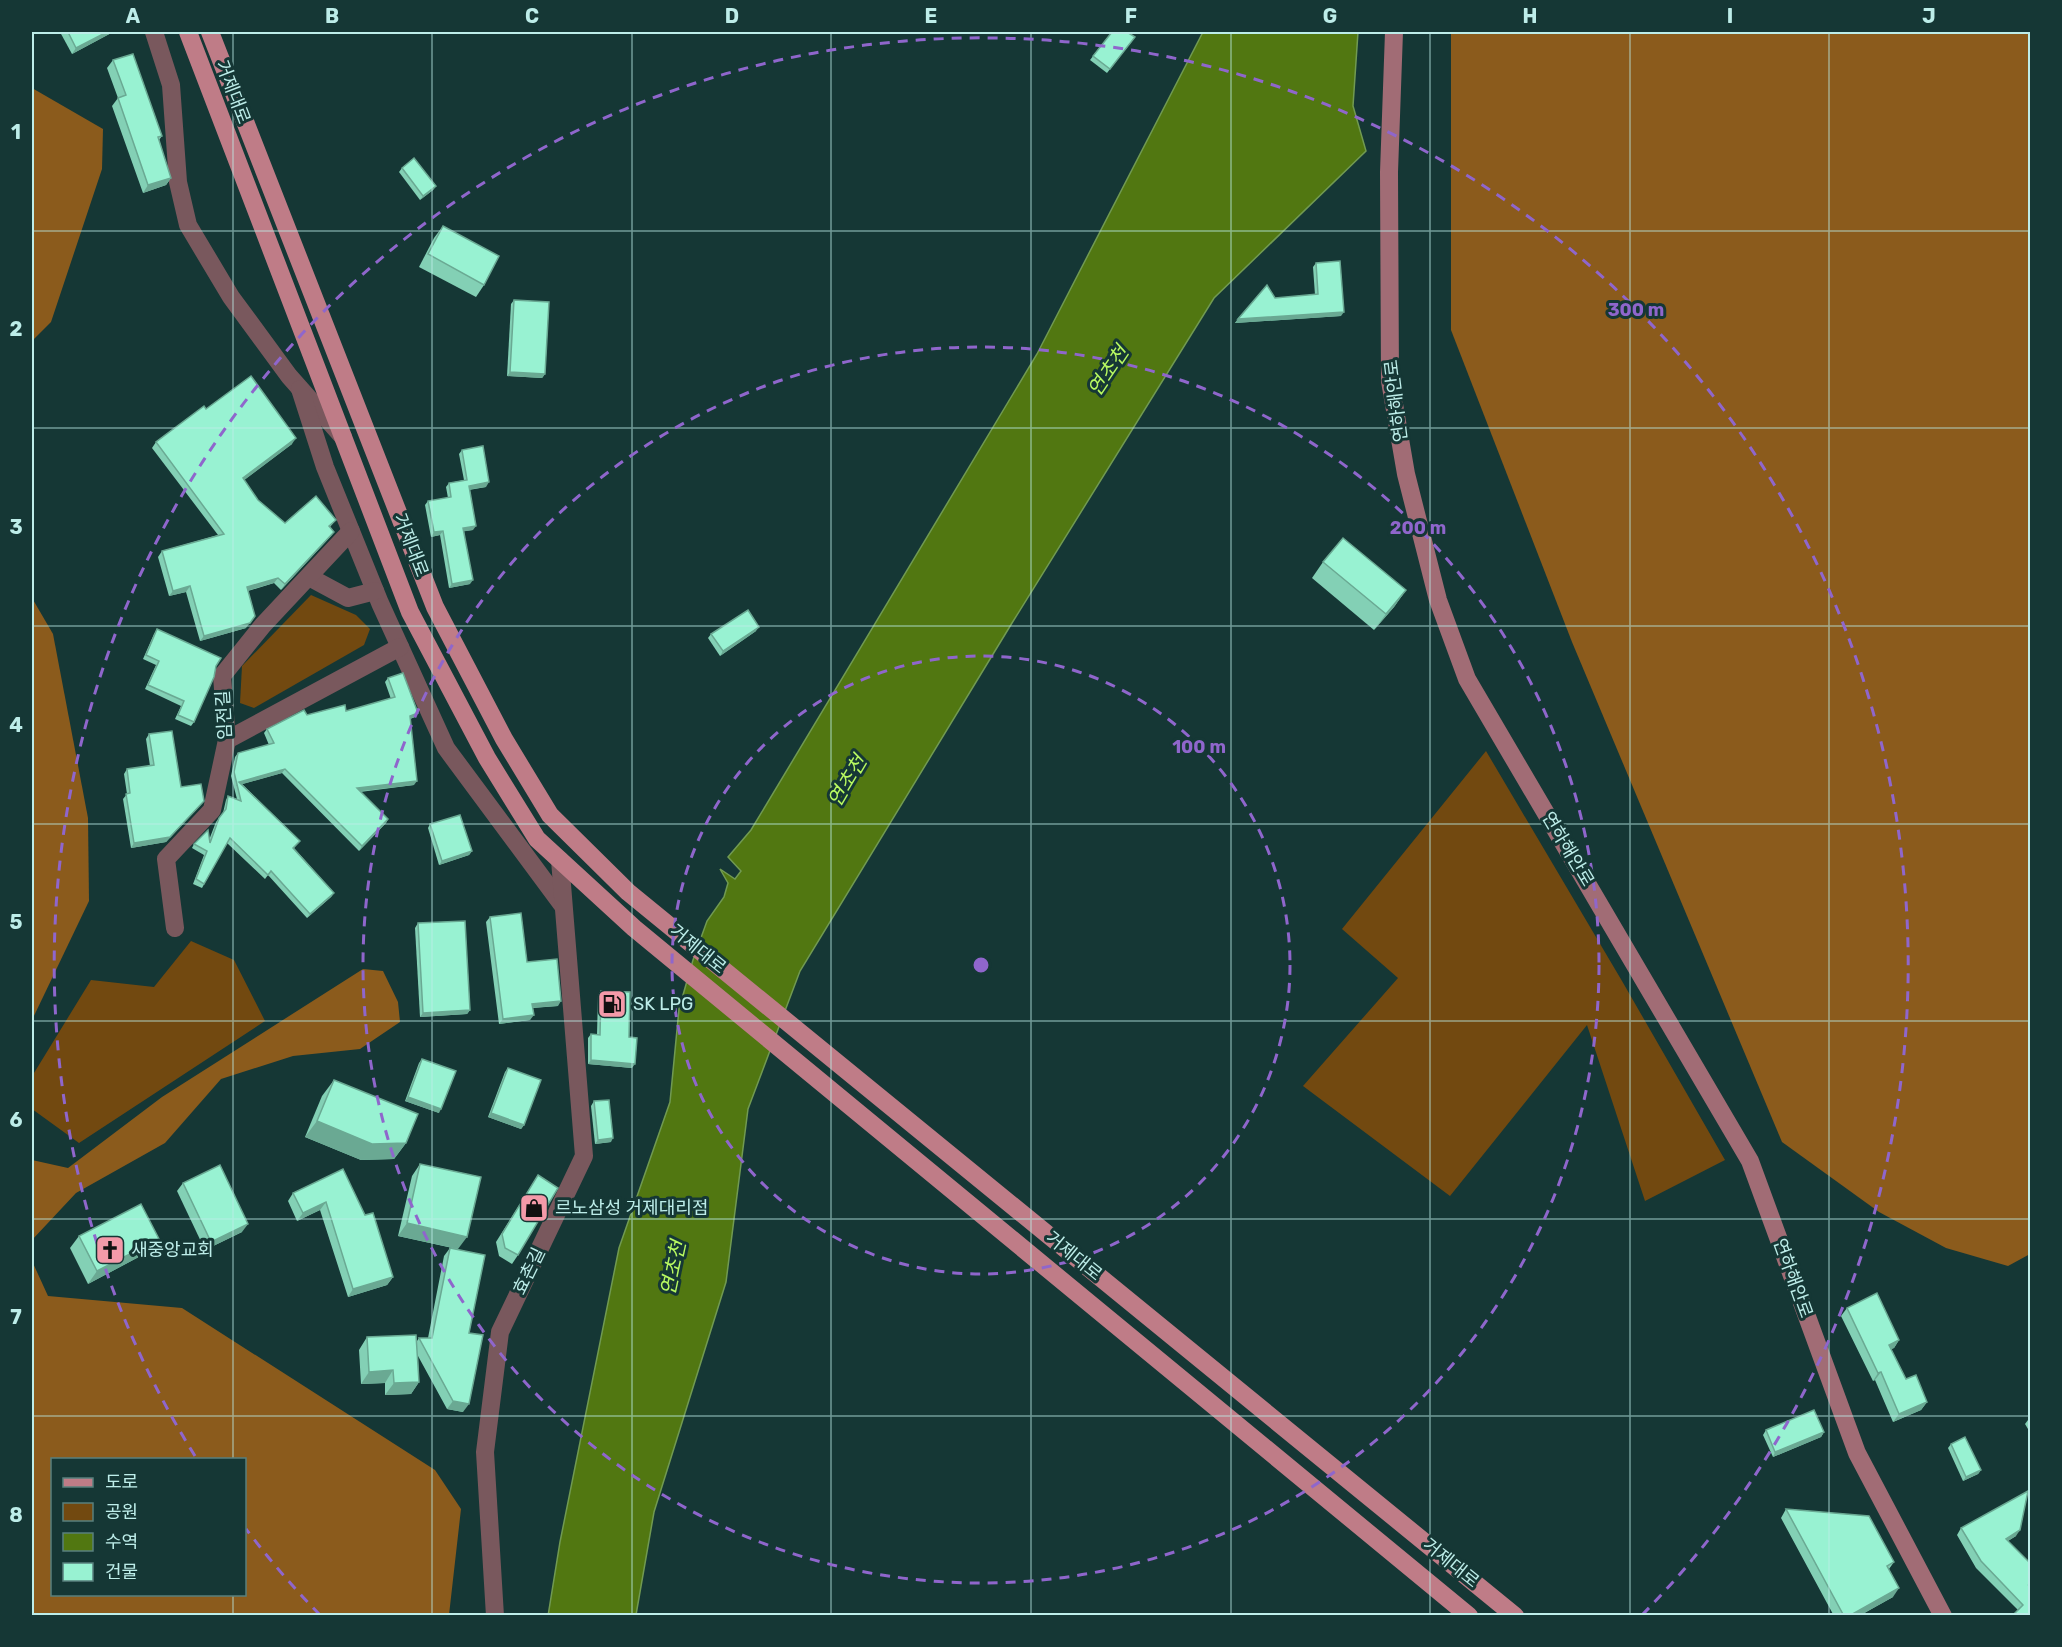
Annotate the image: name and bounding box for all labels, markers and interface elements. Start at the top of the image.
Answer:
text: A [126,4,141,28]
text: B [325,4,339,28]
text: C [525,4,539,28]
text: D [725,4,739,28]
text: E [925,4,937,28]
text: F [1125,4,1137,28]
text: G [1323,4,1337,28]
text: H [1523,4,1537,28]
text: I [1727,4,1733,28]
text: J [1922,4,1936,28]
street label: 거제대로 [211,57,255,127]
text: 1 [11,120,21,144]
text: 300 m [1608,299,1664,321]
text: 2 [10,317,23,341]
water label: 연초천 [1083,339,1135,401]
street label: 연하해안로 [1380,359,1412,443]
street label: 거제대로 [389,510,433,580]
text: 3 [9,515,23,539]
text: 200 m [1390,517,1446,539]
street label: 임전길 [212,690,236,740]
text: 4 [9,713,23,737]
text: 100 m [1172,736,1226,758]
water label: 연초천 [822,749,873,811]
street label: 연하해안로 [1537,808,1599,890]
text: 5 [10,910,23,934]
street label: 거제대로 [665,920,731,978]
centre of rings [971,955,991,975]
fuel station icon: SK LPG [596,988,628,1020]
place label: SK LPG [633,993,693,1015]
text: 6 [9,1108,23,1132]
shop icon: 르노삼성 거제대리점 [518,1192,550,1224]
place label: 르노삼성 거제대리점 [555,1197,708,1219]
street label: 거제대로 [1041,1227,1107,1285]
church icon: 새중앙교회 [94,1234,126,1266]
street label: 연하해안로 [1769,1235,1817,1321]
water label: 연초천 [656,1236,691,1297]
place label: 새중앙교회 [131,1239,214,1261]
street label: 효촌길 [508,1244,550,1298]
text: 7 [10,1305,22,1329]
legend [51,1458,246,1596]
text: 도로 [105,1471,138,1493]
text: 공원 [105,1501,138,1523]
text: 8 [9,1503,23,1527]
text: 수역 [105,1531,138,1553]
street label: 거제대로 [1418,1534,1484,1592]
text: 건물 [105,1561,138,1583]

